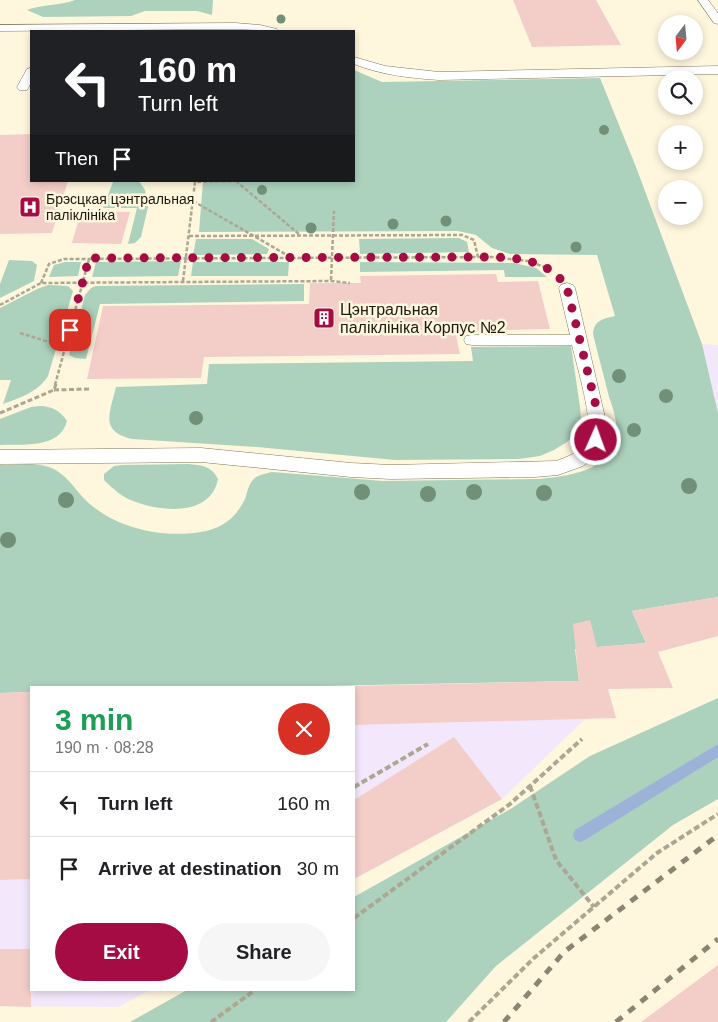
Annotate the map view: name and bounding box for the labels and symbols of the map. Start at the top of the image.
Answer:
north arrow [658,15,702,60]
place label: Брэсцкая цэнтральная паліклініка [46,191,194,223]
hospital icon: Брэсцкая цэнтральная паліклініка [18,195,42,219]
place label: Цэнтральная паліклініка Корпус №2 [340,301,506,336]
building icon: Цэнтральная паліклініка Корпус №2 [312,306,336,330]
pin [49,309,91,351]
position arrow [569,413,621,465]

